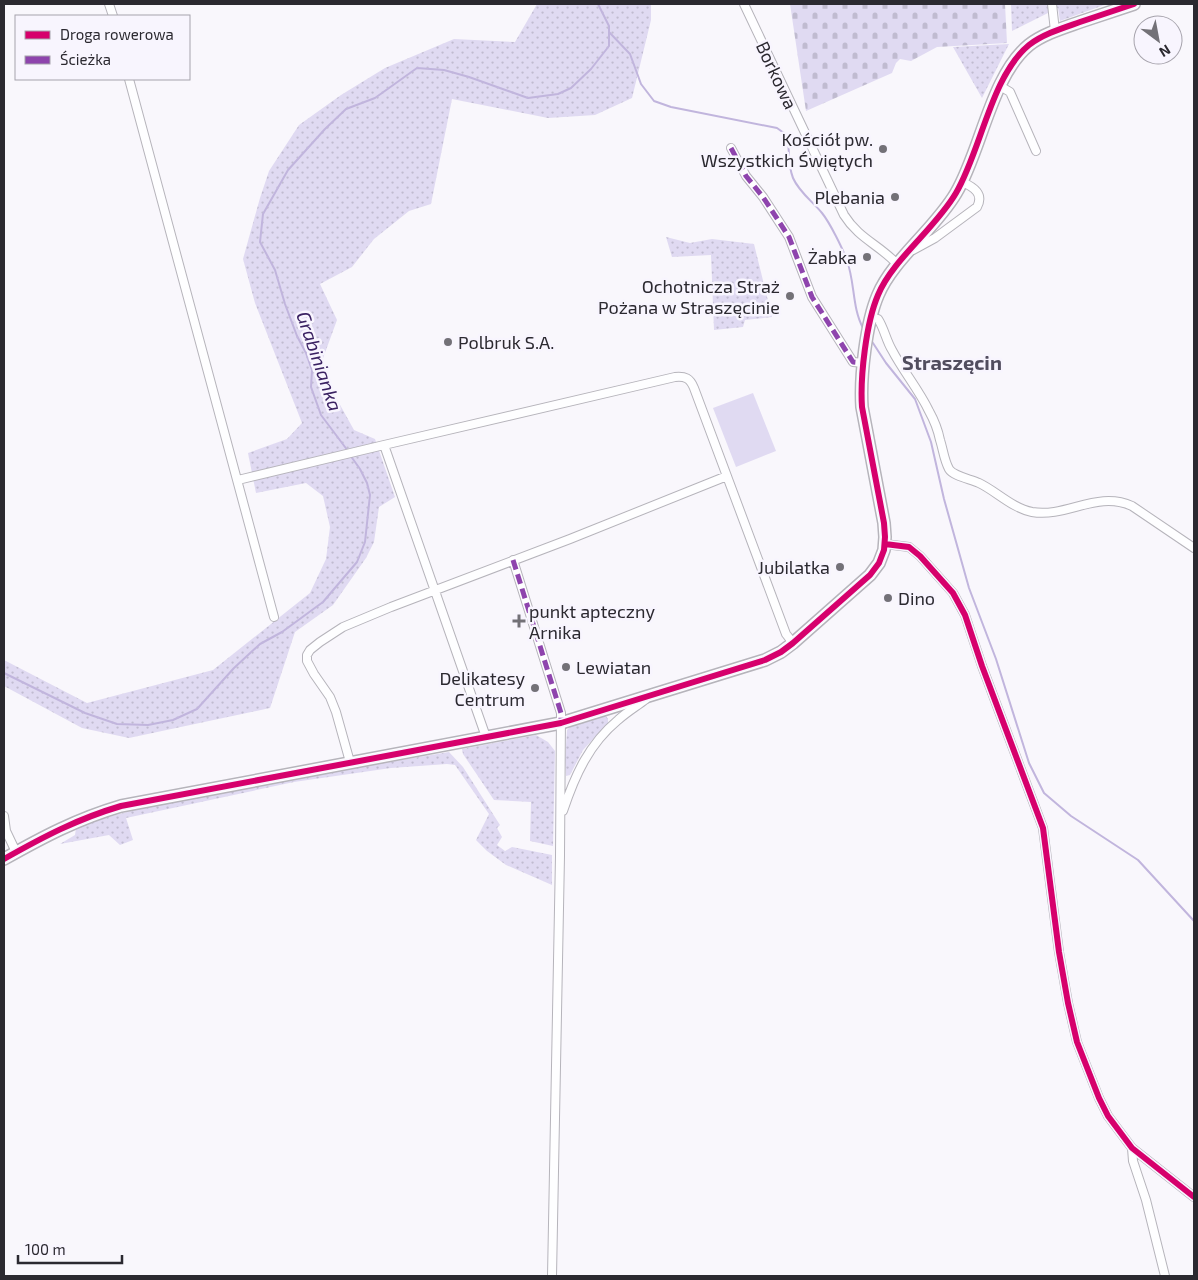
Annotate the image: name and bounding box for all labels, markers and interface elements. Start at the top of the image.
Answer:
legend [15,15,190,80]
north arrow [1133,15,1183,65]
text: Droga rowerowa [60,25,174,43]
street label: Borkowa [752,38,802,112]
text: N [1156,42,1174,61]
text: Ścieżka [60,50,111,68]
place label: Kościół pw. Wszystkich Świętych [701,128,873,171]
marker: Kościół pw. Wszystkich Świętych [877,143,889,155]
place label: Plebania [814,186,885,208]
marker: Plebania [889,191,901,203]
place label: Żabka [808,246,857,268]
marker: Żabka [861,251,873,263]
place label: Ochotnicza Straż Pożana w Straszęcinie [598,275,780,318]
marker: Ochotnicza Straż Pożana w Straszęcinie [784,290,796,302]
water label: Grabinianka [292,308,348,414]
place label: Polbruk S.A. [458,331,554,353]
marker: Polbruk S.A. [442,336,454,348]
district label: Straszęcin [902,350,1002,374]
place label: Jubilatka [758,556,830,578]
marker: Jubilatka [834,561,846,573]
place label: Dino [898,587,935,609]
marker: Dino [882,592,894,604]
place label: punkt apteczny Arnika [529,600,655,643]
marker: punkt apteczny Arnika [513,615,525,627]
place label: Lewiatan [576,656,651,678]
marker: Lewiatan [560,661,572,673]
place label: Delikatesy Centrum [439,667,525,710]
marker: Delikatesy Centrum [529,682,541,694]
scale bar [18,1232,121,1264]
text: 100 m [25,1240,66,1258]

